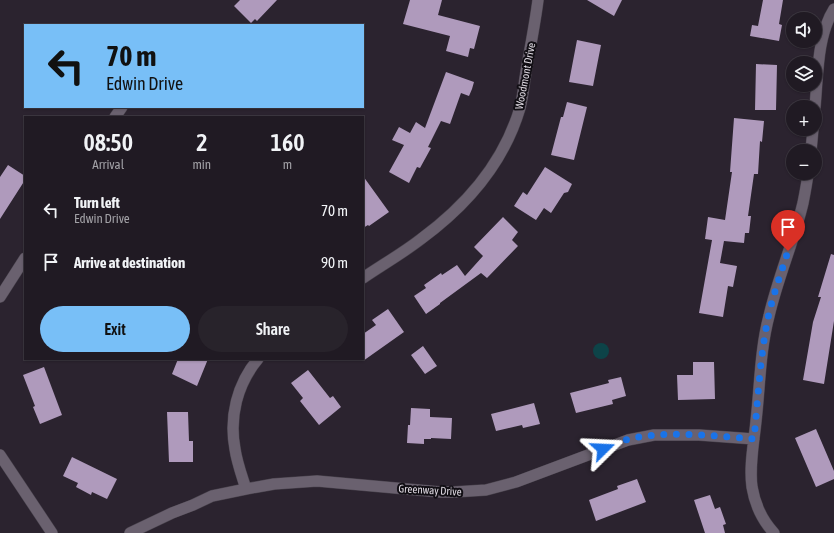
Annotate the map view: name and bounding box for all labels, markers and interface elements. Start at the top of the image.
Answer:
map controls [786,12,822,180]
button: sound [786,12,822,48]
icon: left [40,40,92,92]
text: 70 m [106,40,156,72]
street label: Woodmont Drive [513,42,537,110]
button: layers [786,56,822,92]
text: Edwin Drive [106,73,183,94]
button: + [786,100,822,136]
text: 08:50 [84,129,133,156]
text: 2 [196,129,207,156]
text: 160 [271,129,304,156]
button: − [786,144,822,180]
text: Arrival [92,157,124,172]
text: min [192,157,211,172]
text: m [283,157,292,172]
text: Turn left [74,194,120,211]
icon: left [40,199,62,221]
text: 70 m [321,202,348,219]
pin [771,210,805,251]
text: Edwin Drive [74,211,130,226]
icon: arrive [777,216,799,238]
icon: arrive [40,251,62,273]
text: Arrive at destination [74,254,185,271]
text: 90 m [321,254,348,271]
button: Exit [40,306,190,352]
button: Share [198,306,348,352]
position arrow [582,428,624,470]
street label: Greenway Drive [398,482,462,498]

